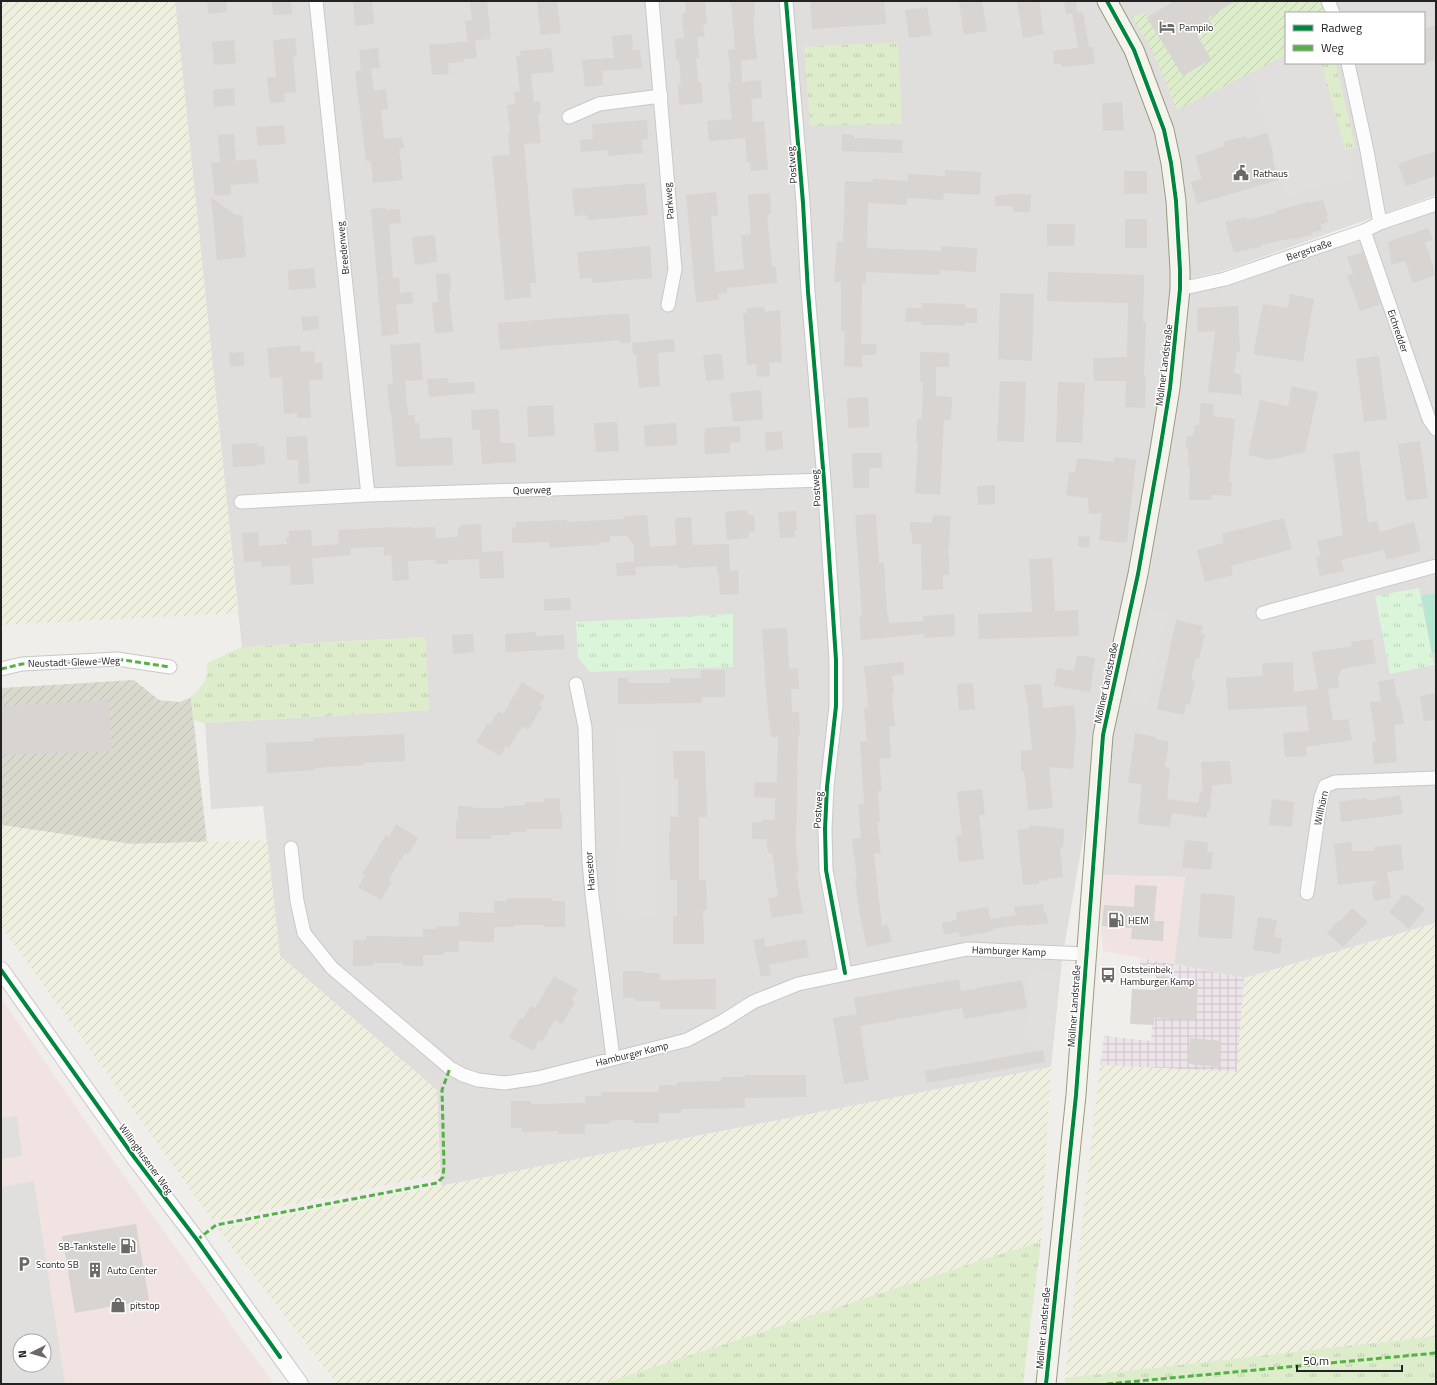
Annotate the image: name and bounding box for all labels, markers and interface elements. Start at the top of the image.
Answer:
legend [1285,12,1425,64]
hotel icon: Pampilo [1158,18,1176,36]
text: Radweg [1321,18,1362,37]
place label: Pampilo [1179,20,1213,35]
text: Weg [1321,38,1344,57]
street label: Postweg [783,146,801,184]
public building icon: Rathaus [1232,164,1250,182]
place label: Rathaus [1253,166,1288,181]
street label: Parkweg [660,182,678,220]
street label: Breedenweg [333,221,353,275]
street label: Bergstraße [1284,235,1334,265]
street label: Eichredder [1384,307,1413,355]
street label: Möllner Landstraße [1152,323,1176,407]
street label: Postweg [807,469,825,507]
street label: Querweg [513,482,551,498]
street label: Möllner Landstraße [1090,641,1122,725]
street label: Neustadt-Glewe-Weg [28,653,120,671]
street label: Willhörn [1310,789,1332,827]
street label: Postweg [810,791,826,829]
street label: Hansetor [581,850,599,891]
fuel station icon: HEM [1107,911,1125,929]
place label: HEM [1128,913,1149,928]
street label: Hamburger Kamp [972,942,1046,960]
place label: Oststeinbek, Hamburger Kamp [1120,962,1194,989]
street label: Möllner Landstraße [1064,964,1084,1048]
bus stop icon: Oststeinbek, Hamburger Kamp [1099,966,1117,984]
street label: Hamburger Kamp [594,1038,670,1070]
street label: Willinghusener Weg [115,1121,177,1197]
fuel station icon: SB-Tankstelle [119,1237,137,1255]
place label: SB-Tankstelle [58,1239,116,1254]
parking icon: Sconto SB [15,1255,33,1273]
place label: Sconto SB [36,1257,79,1272]
building icon: Auto Center [86,1261,104,1279]
place label: Auto Center [107,1263,158,1278]
street label: Möllner Landstraße [1032,1286,1054,1370]
shop icon: pitstop [109,1296,127,1314]
place label: pitstop [130,1298,160,1313]
north arrow [12,1333,52,1373]
scale bar [1297,1347,1402,1373]
text: N [14,1349,30,1359]
text: 50 m [1303,1351,1329,1370]

